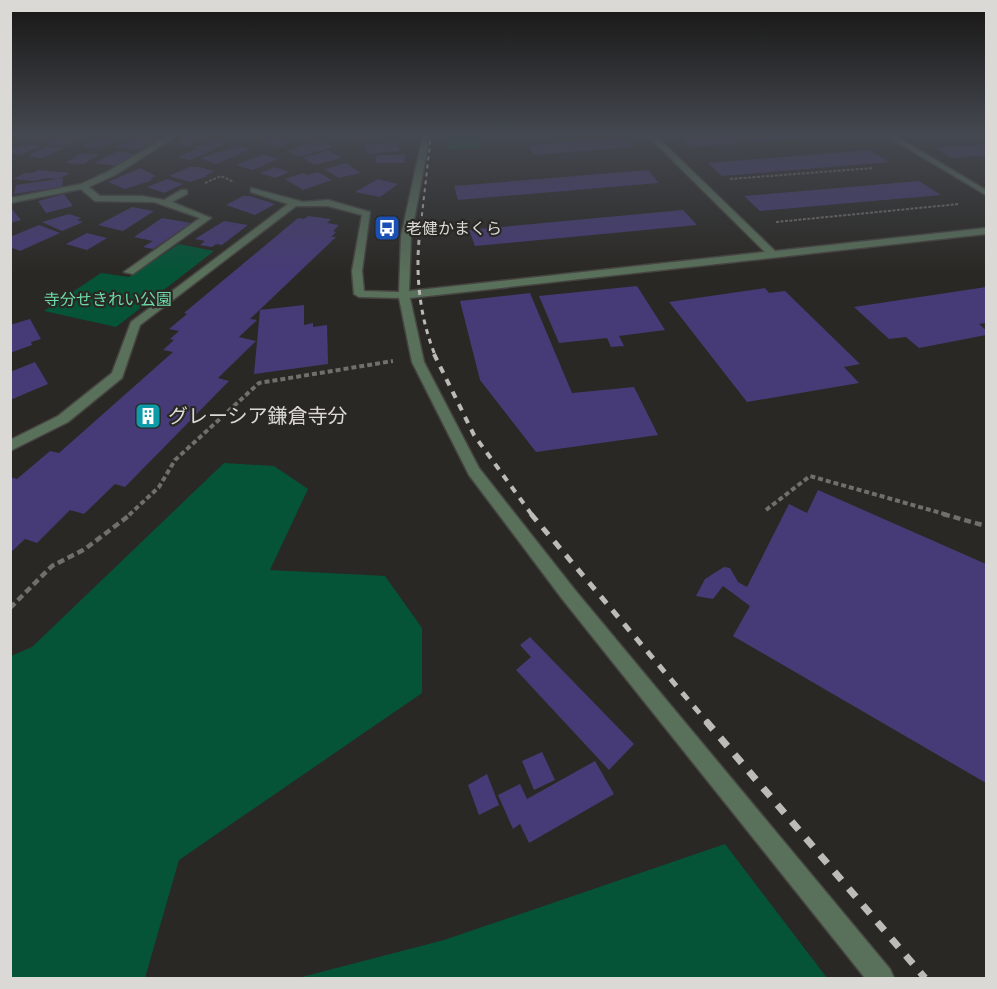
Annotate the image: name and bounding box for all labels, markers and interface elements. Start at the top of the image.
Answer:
bus stop icon: 老健かまくら [372,213,402,243]
place label: 老健かまくら [406,219,502,238]
park label: 寺分せきれい公園 [44,290,172,309]
building icon: グレーシア鎌倉寺分 [133,401,163,431]
place label: グレーシア鎌倉寺分 [168,404,348,428]

